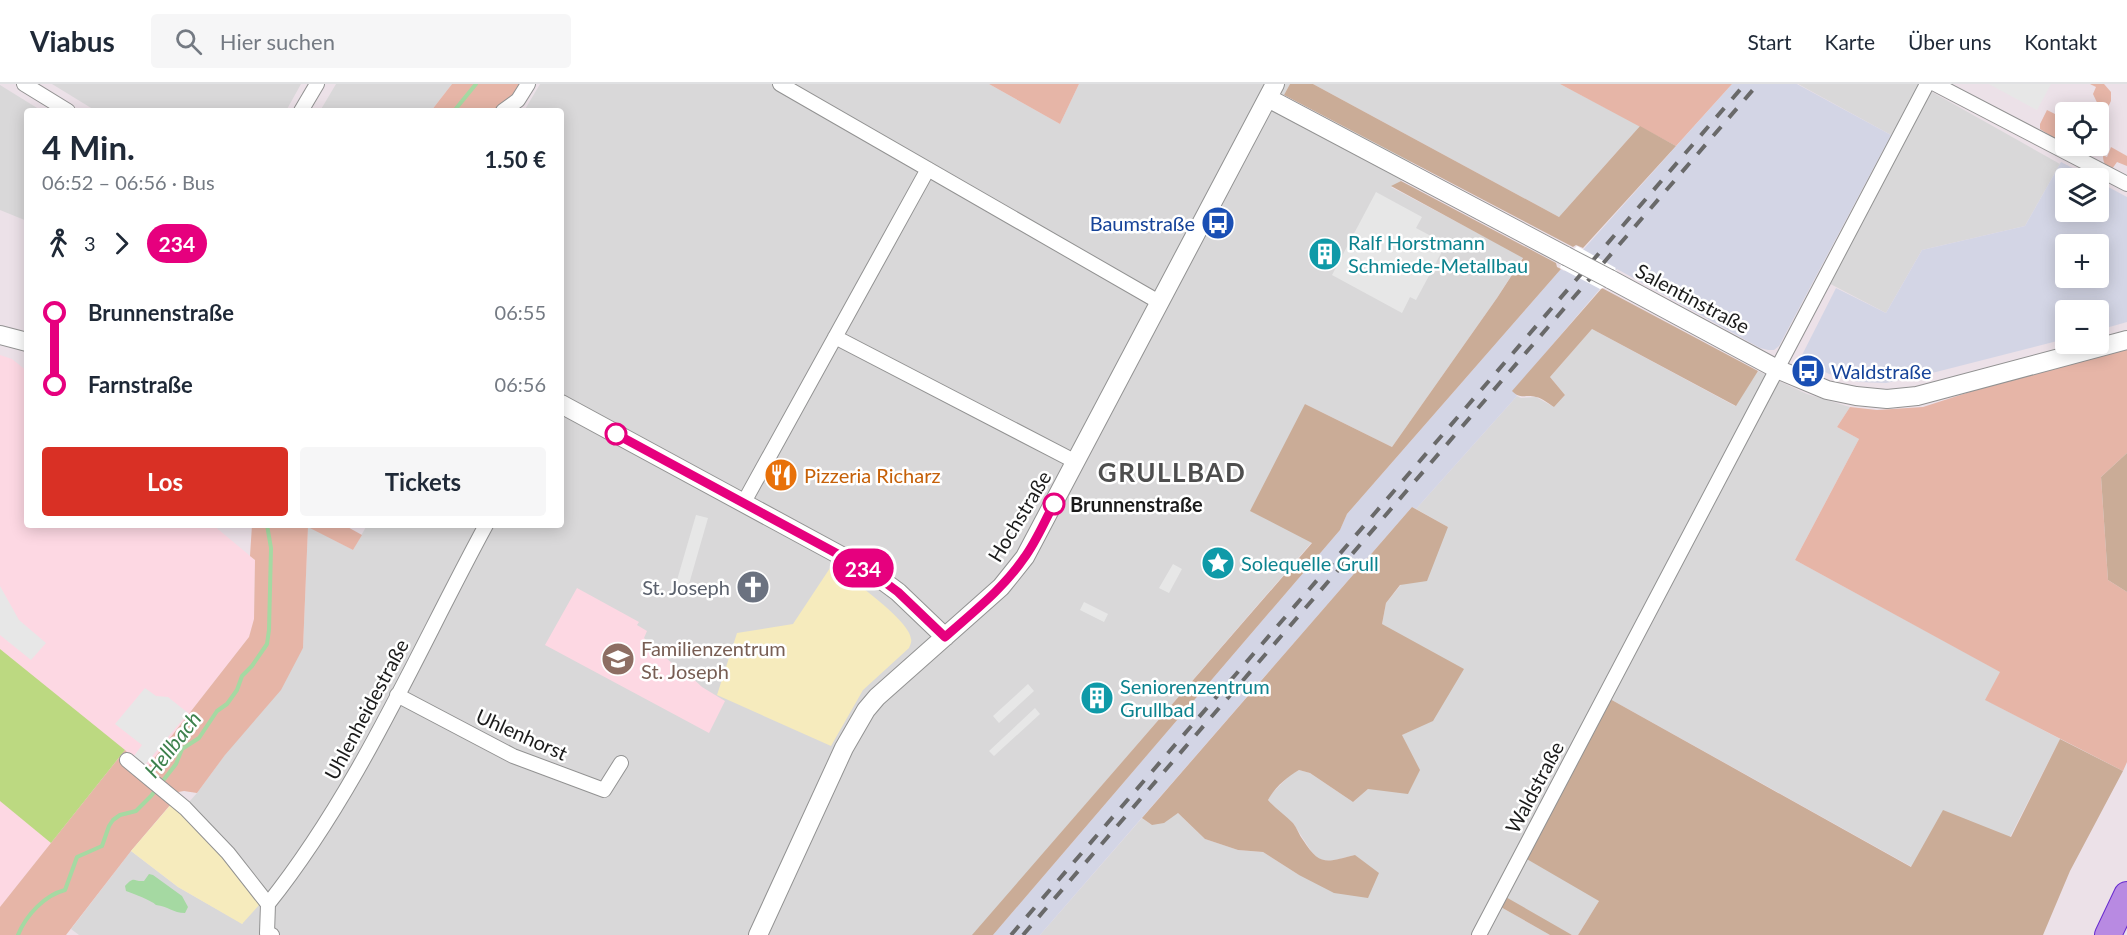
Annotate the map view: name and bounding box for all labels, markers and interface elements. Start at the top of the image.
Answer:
search box [151,14,571,68]
text: Viabus [30,24,115,58]
icon: search [172,25,205,58]
text: Hier suchen [220,28,335,55]
text: Start [1747,29,1792,54]
text: Karte [1825,29,1875,54]
text: Über uns [1908,29,1991,54]
text: Kontakt [2024,29,2097,54]
map controls [2055,102,2109,354]
button: locate [2055,102,2109,156]
text: 4 Min. [42,127,135,167]
text: 1.50 € [484,146,546,173]
button: layers [2055,168,2109,222]
text: 06:52 – 06:56 · Bus [42,170,215,194]
bus stop icon: Baumstraße [1200,205,1236,241]
place label: Baumstraße [1090,211,1195,235]
icon: walk [42,227,75,260]
icon: forward [105,227,138,260]
place label: Ralf Horstmann Schmiede-Metallbau [1348,230,1528,277]
text: 3 [84,231,96,255]
text: 234 [159,231,195,256]
button: + [2055,234,2109,288]
building icon: Ralf Horstmann Schmiede-Metallbau [1307,236,1343,272]
street label: Salentinstraße [1632,258,1754,338]
text: Brunnenstraße [88,299,234,326]
text: 06:55 [495,300,546,324]
button: − [2055,300,2109,354]
bus stop icon: Waldstraße [1790,353,1826,389]
place label: Waldstraße [1831,359,1932,383]
text: Farnstraße [88,371,193,398]
text: 06:56 [495,372,546,396]
unlabelled marker [605,423,627,445]
button: Los [42,447,288,516]
button: Tickets [300,447,546,516]
district label: GRULLBAD [1098,456,1246,488]
restaurant icon: Pizzeria Richarz [763,457,799,493]
place label: Pizzeria Richarz [804,463,941,487]
street label: Hochstraße [982,466,1056,566]
place label: Brunnenstraße [1070,492,1203,516]
marker: Brunnenstraße [1043,493,1065,515]
place icon: Solequelle Grull [1200,545,1236,581]
line badge: 234 [828,548,898,588]
place label: Solequelle Grull [1241,551,1379,575]
text: 234 [845,556,881,581]
church icon: St. Joseph [735,569,771,605]
place label: St. Joseph [642,575,730,599]
street label: Uhlenheidestraße [319,635,413,783]
place label: Familienzentrum St. Joseph [641,636,786,683]
school or university icon: Familienzentrum St. Joseph [600,641,636,677]
place label: Seniorenzentrum Grullbad [1120,674,1270,721]
building icon: Seniorenzentrum Grullbad [1079,680,1115,716]
street label: Uhlenhorst [473,703,571,765]
water label: Hellbach [139,706,205,782]
street label: Waldstraße [1500,737,1568,837]

